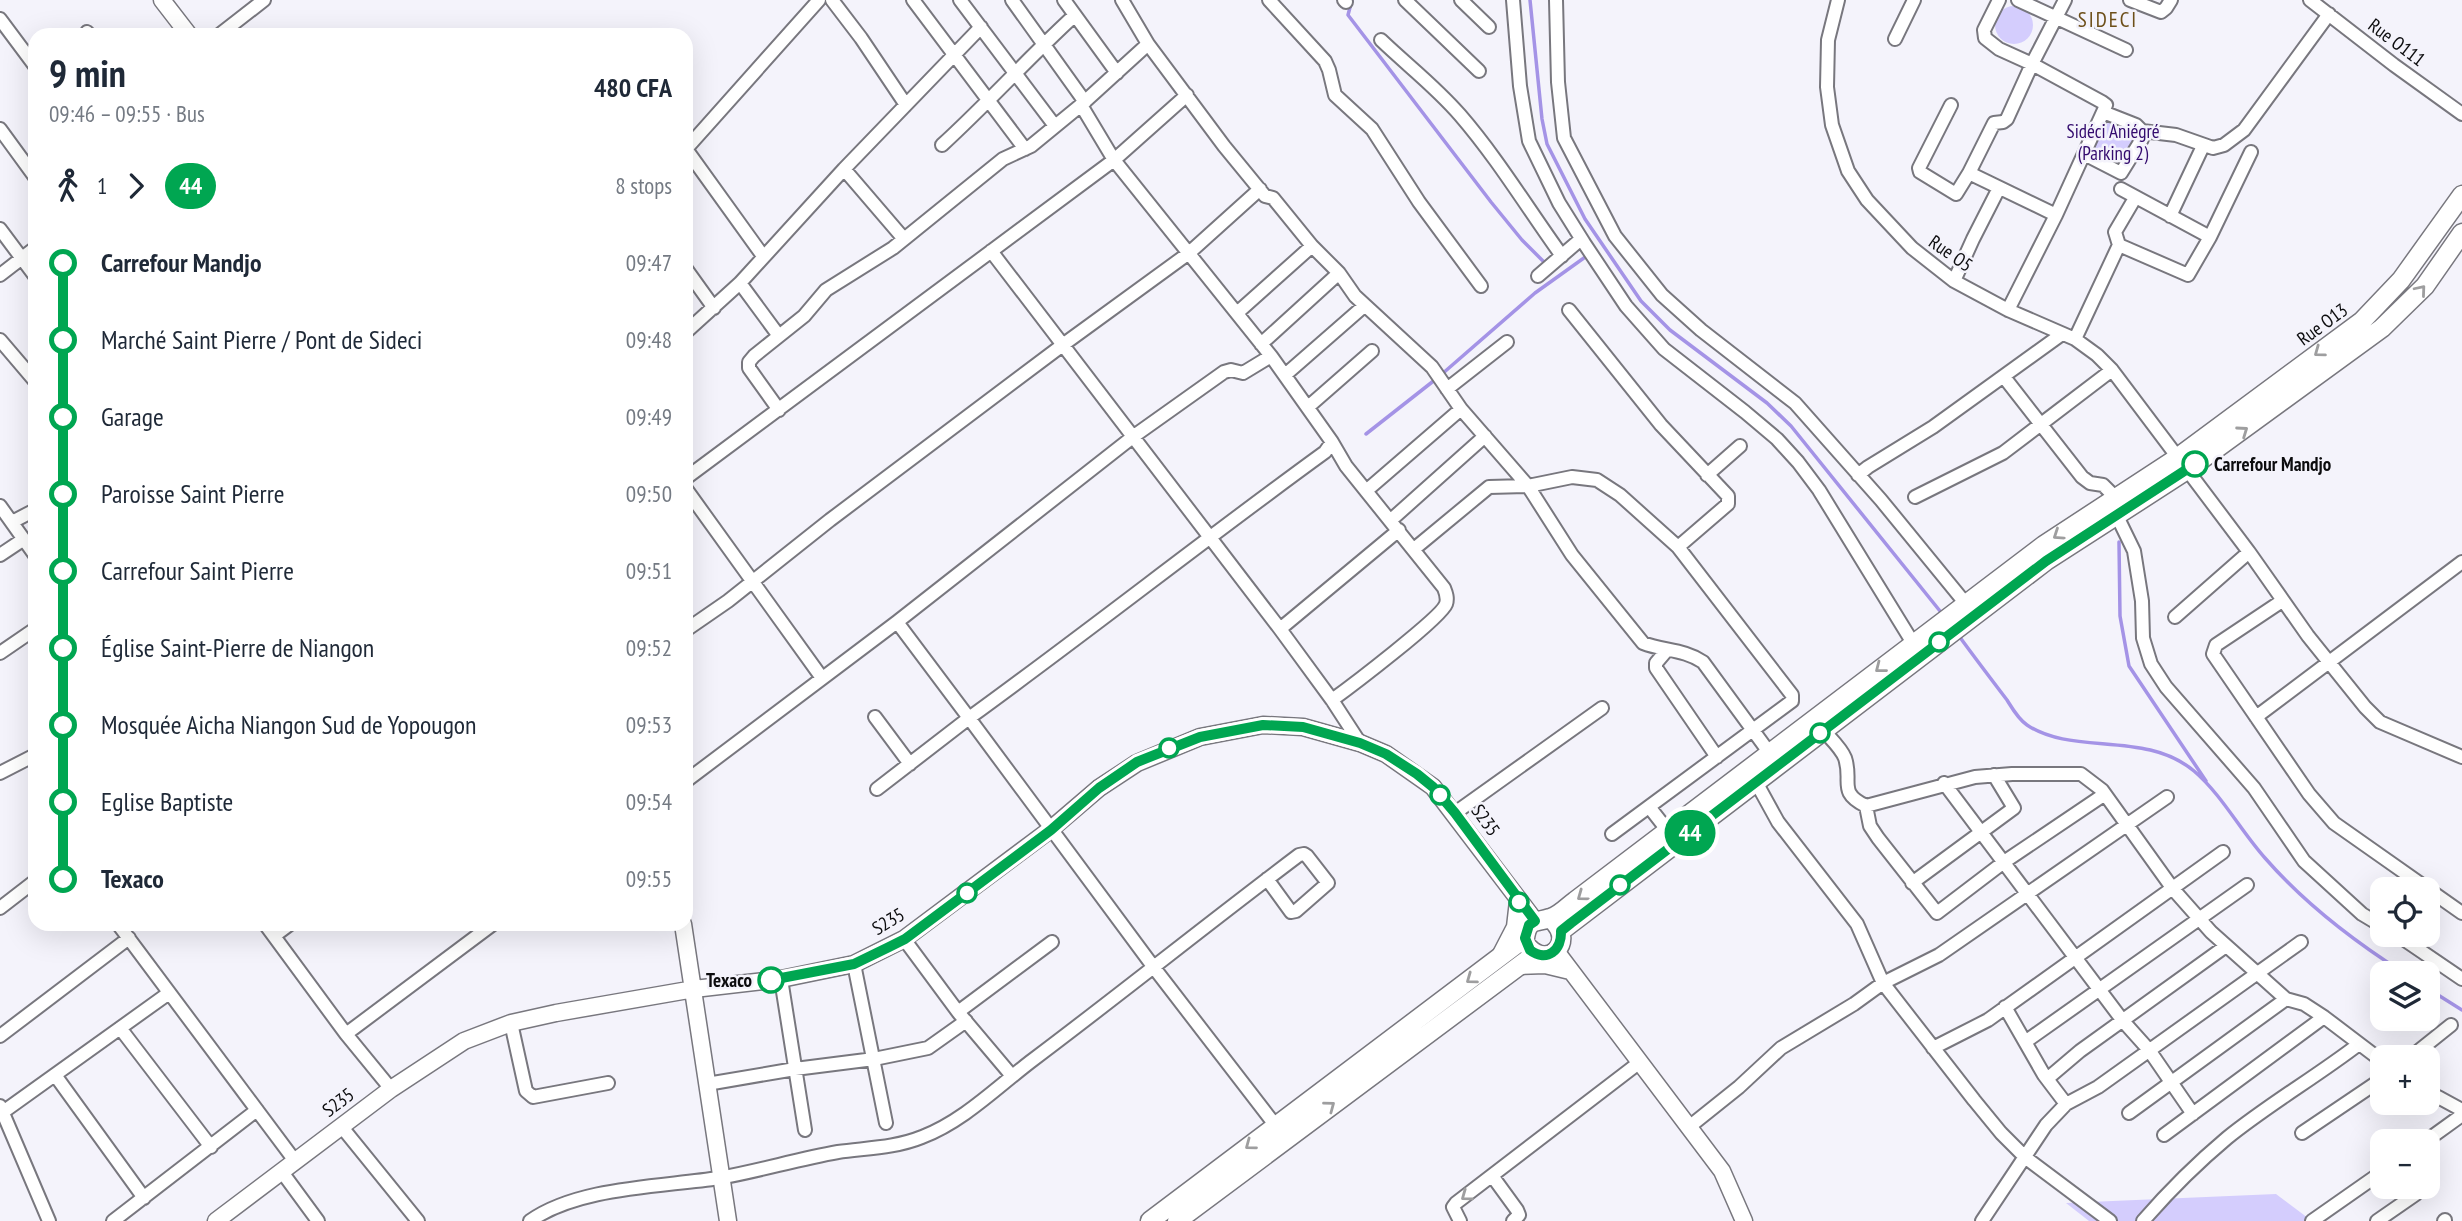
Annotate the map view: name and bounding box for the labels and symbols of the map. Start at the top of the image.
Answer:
district label: SIDECI [2078,6,2138,33]
street label: Rue O111 [2364,13,2430,71]
park label: Sidéci Aniégré (Parking 2) [2067,119,2160,165]
street label: Rue O5 [1924,229,1978,277]
one-way arrow [2413,286,2425,299]
street label: Rue O13 [2292,298,2352,350]
one-way arrow [2314,344,2327,356]
one-way arrow [2235,427,2248,439]
marker: Carrefour Mandjo [2182,451,2208,477]
place label: Carrefour Mandjo [2214,452,2331,476]
one-way arrow [2053,527,2066,540]
unlabelled marker [1929,632,1949,652]
one-way arrow [1875,660,1888,673]
unlabelled marker [1810,723,1830,743]
unlabelled marker [1159,738,1179,758]
unlabelled marker [1430,785,1450,805]
street label: S235 [1466,799,1506,841]
line badge: 44 [1658,810,1722,856]
unlabelled marker [1610,875,1630,895]
unlabelled marker [957,883,977,903]
one-way arrow [1578,887,1590,900]
unlabelled marker [1509,892,1529,912]
street label: S235 [867,902,909,940]
marker: Texaco [758,967,784,993]
place label: Texaco [706,968,752,992]
one-way arrow [1466,971,1479,983]
street label: S235 [317,1082,359,1122]
one-way arrow [1322,1102,1334,1115]
one-way arrow [1245,1137,1257,1150]
one-way arrow [1461,1188,1474,1200]

